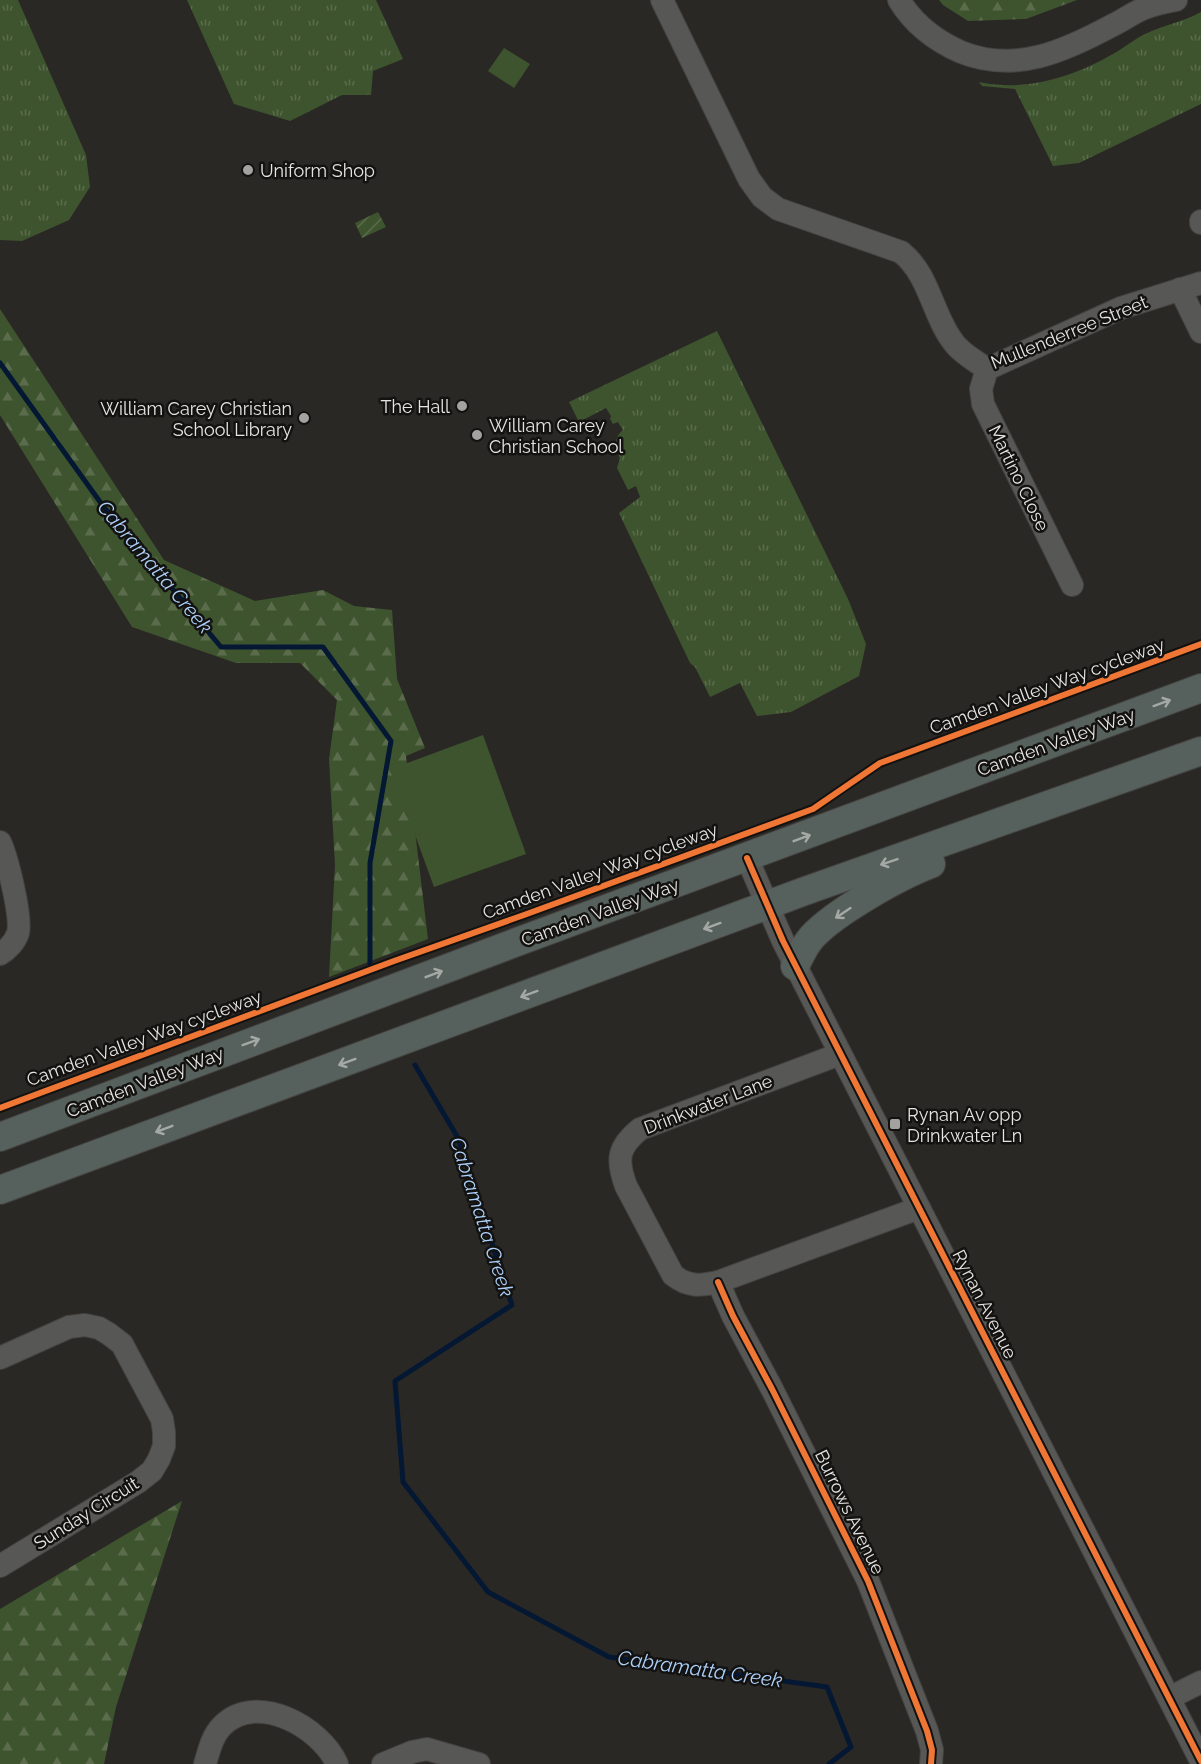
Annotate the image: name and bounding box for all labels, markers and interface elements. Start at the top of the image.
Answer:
place label: Uniform Shop [260,160,375,181]
marker: Uniform Shop [241,163,255,177]
street label: Mullenderree Street [988,291,1150,373]
place label: The Hall [381,396,450,417]
place label: William Carey Christian School Library [100,398,292,440]
marker: The Hall [455,399,469,413]
marker: William Carey Christian School Library [297,411,311,425]
place label: William Carey Christian School [489,415,623,457]
street label: Martino Close [984,422,1054,535]
marker: William Carey Christian School [470,428,484,442]
water label: Cabramatta Creek [92,496,218,639]
street label: Camden Valley Way cycleway [927,634,1168,738]
one-way arrow [1152,697,1170,708]
street label: Camden Valley Way [974,704,1138,780]
street label: Camden Valley Way cycleway [478,818,722,924]
one-way arrow [792,831,811,842]
one-way arrow [880,857,898,868]
street label: Camden Valley Way [517,873,683,951]
one-way arrow [835,907,852,919]
one-way arrow [703,921,722,932]
one-way arrow [424,967,442,978]
street label: Camden Valley Way cycleway [22,985,266,1091]
one-way arrow [521,989,539,1000]
one-way arrow [241,1036,260,1047]
street label: Camden Valley Way [63,1042,227,1122]
one-way arrow [338,1057,356,1068]
street label: Drinkwater Lane [641,1070,775,1138]
place label: Rynan Av opp Drinkwater Ln [907,1104,1022,1146]
marker: Rynan Av opp Drinkwater Ln [888,1117,902,1131]
one-way arrow [155,1124,173,1135]
water label: Cabramatta Creek [445,1134,519,1300]
street label: Rynan Avenue [949,1246,1022,1362]
street label: Burrows Avenue [811,1446,889,1578]
street label: Sunday Circuit [30,1472,142,1554]
water label: Cabramatta Creek [616,1646,784,1692]

